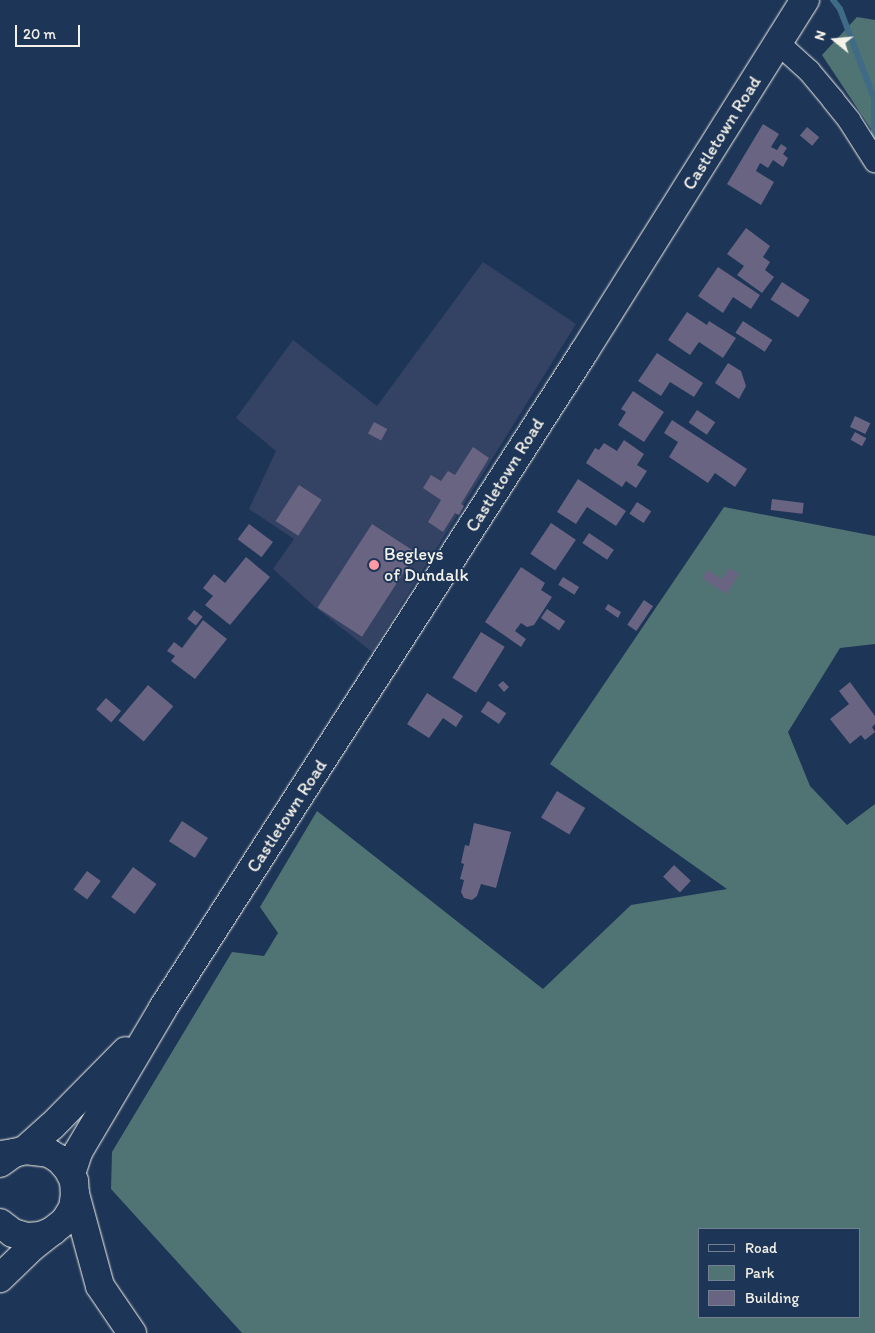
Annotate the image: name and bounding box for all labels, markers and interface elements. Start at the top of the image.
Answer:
scale bar [18,15,82,47]
north arrow [810,15,860,65]
text: 20 m [23,25,56,43]
text: N [811,28,830,42]
street label: Castletown Road [678,72,766,194]
street label: Castletown Road [461,414,549,536]
place label: Begleys of Dundalk [384,544,469,586]
marker: Begleys of Dundalk [368,559,380,571]
street label: Castletown Road [242,755,332,877]
legend [698,1228,860,1318]
text: Road [745,1239,777,1257]
text: Park [745,1264,775,1282]
text: Building [745,1289,799,1307]

